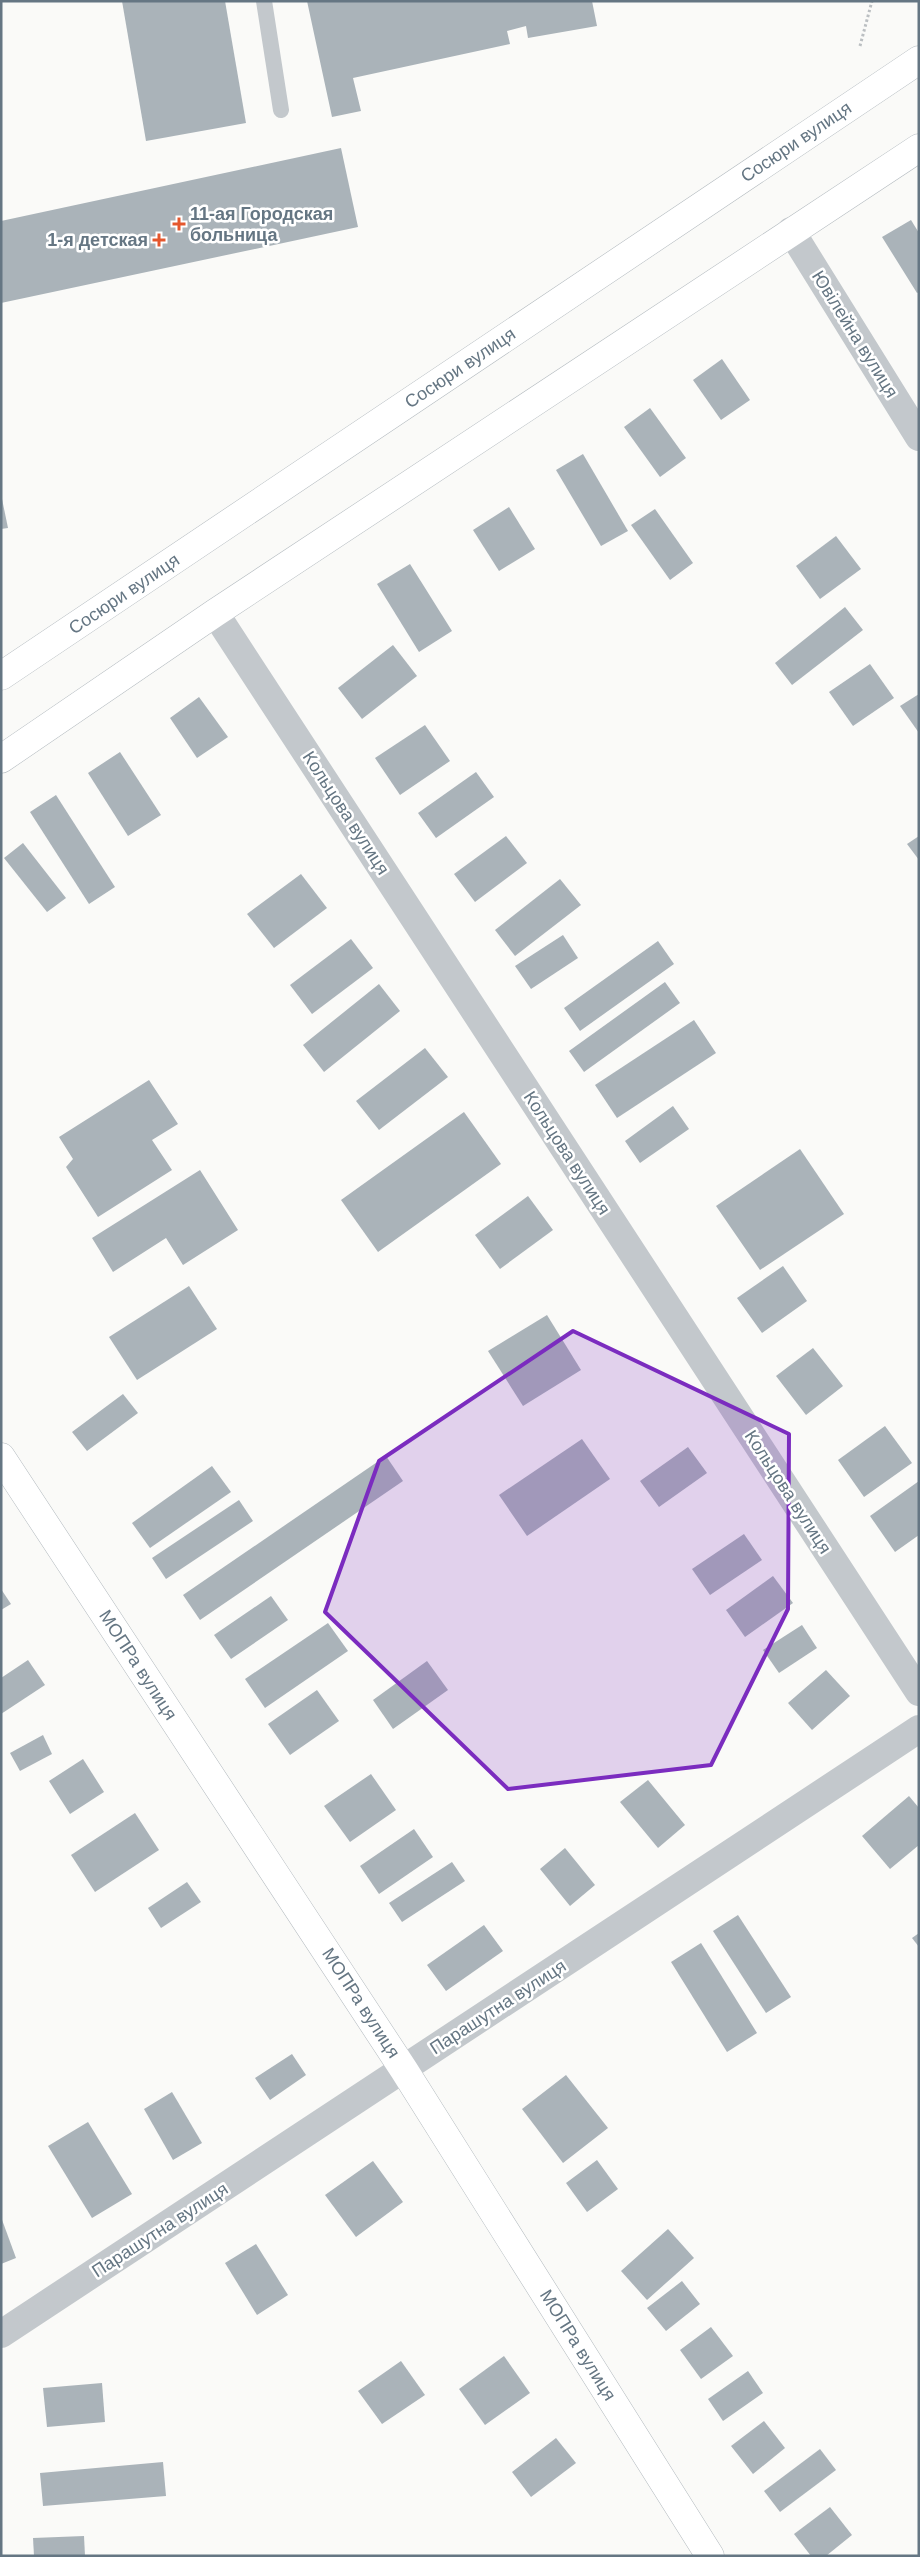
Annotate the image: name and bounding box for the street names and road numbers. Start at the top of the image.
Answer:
street label: Сосюри вулиця [737,98,855,186]
street label: Ювілейна вулиця [808,267,902,401]
street label: Сосюри вулиця [401,324,519,412]
street label: Сосюри вулиця [65,550,183,638]
street label: Кольцова вулиця [299,748,393,878]
street label: Кольцова вулиця [520,1088,614,1218]
street label: Кольцова вулиця [741,1427,835,1557]
street label: МОПРа вулиця [95,1606,181,1724]
street label: МОПРа вулиця [318,1944,404,2062]
street label: Парашутна вулиця [426,1956,570,2058]
street label: Парашутна вулиця [88,2179,232,2281]
street label: МОПРа вулиця [536,2286,620,2404]

